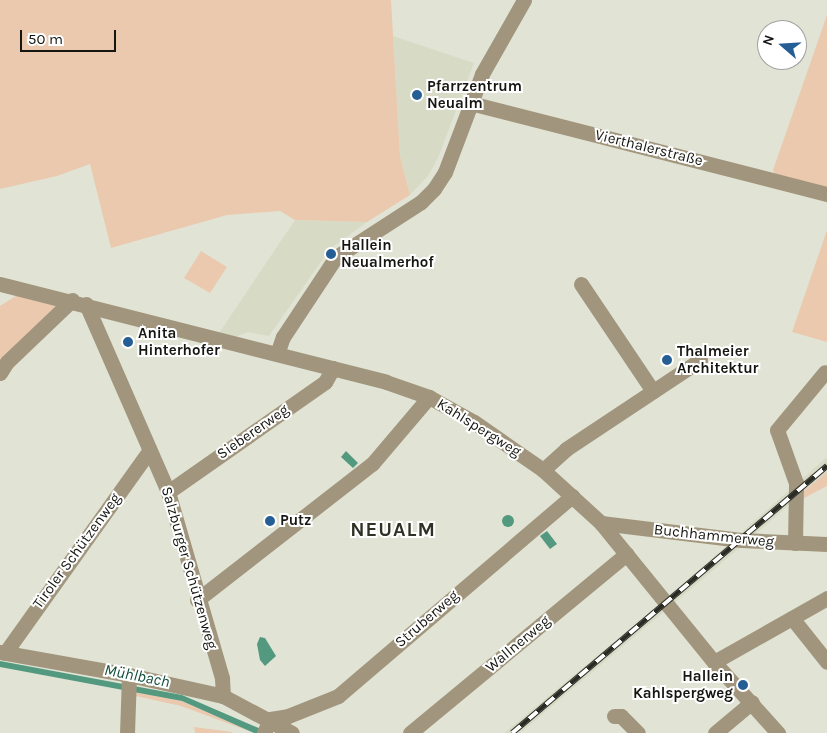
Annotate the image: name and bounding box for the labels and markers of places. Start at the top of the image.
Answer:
place label: Pfarrzentrum Neualm [427,77,522,112]
marker: Pfarrzentrum Neualm [411,89,423,101]
place label: Hallein Neualmerhof [341,236,434,271]
marker: Hallein Neualmerhof [325,248,337,260]
place label: Anita Hinterhofer [138,324,220,359]
marker: Anita Hinterhofer [122,336,134,348]
place label: Thalmeier Architektur [677,342,758,377]
marker: Thalmeier Architektur [661,354,673,366]
place label: Putz [280,512,311,530]
marker: Putz [264,515,276,527]
place label: Hallein Kahlspergweg [633,667,733,702]
marker: Hallein Kahlspergweg [737,679,749,691]

